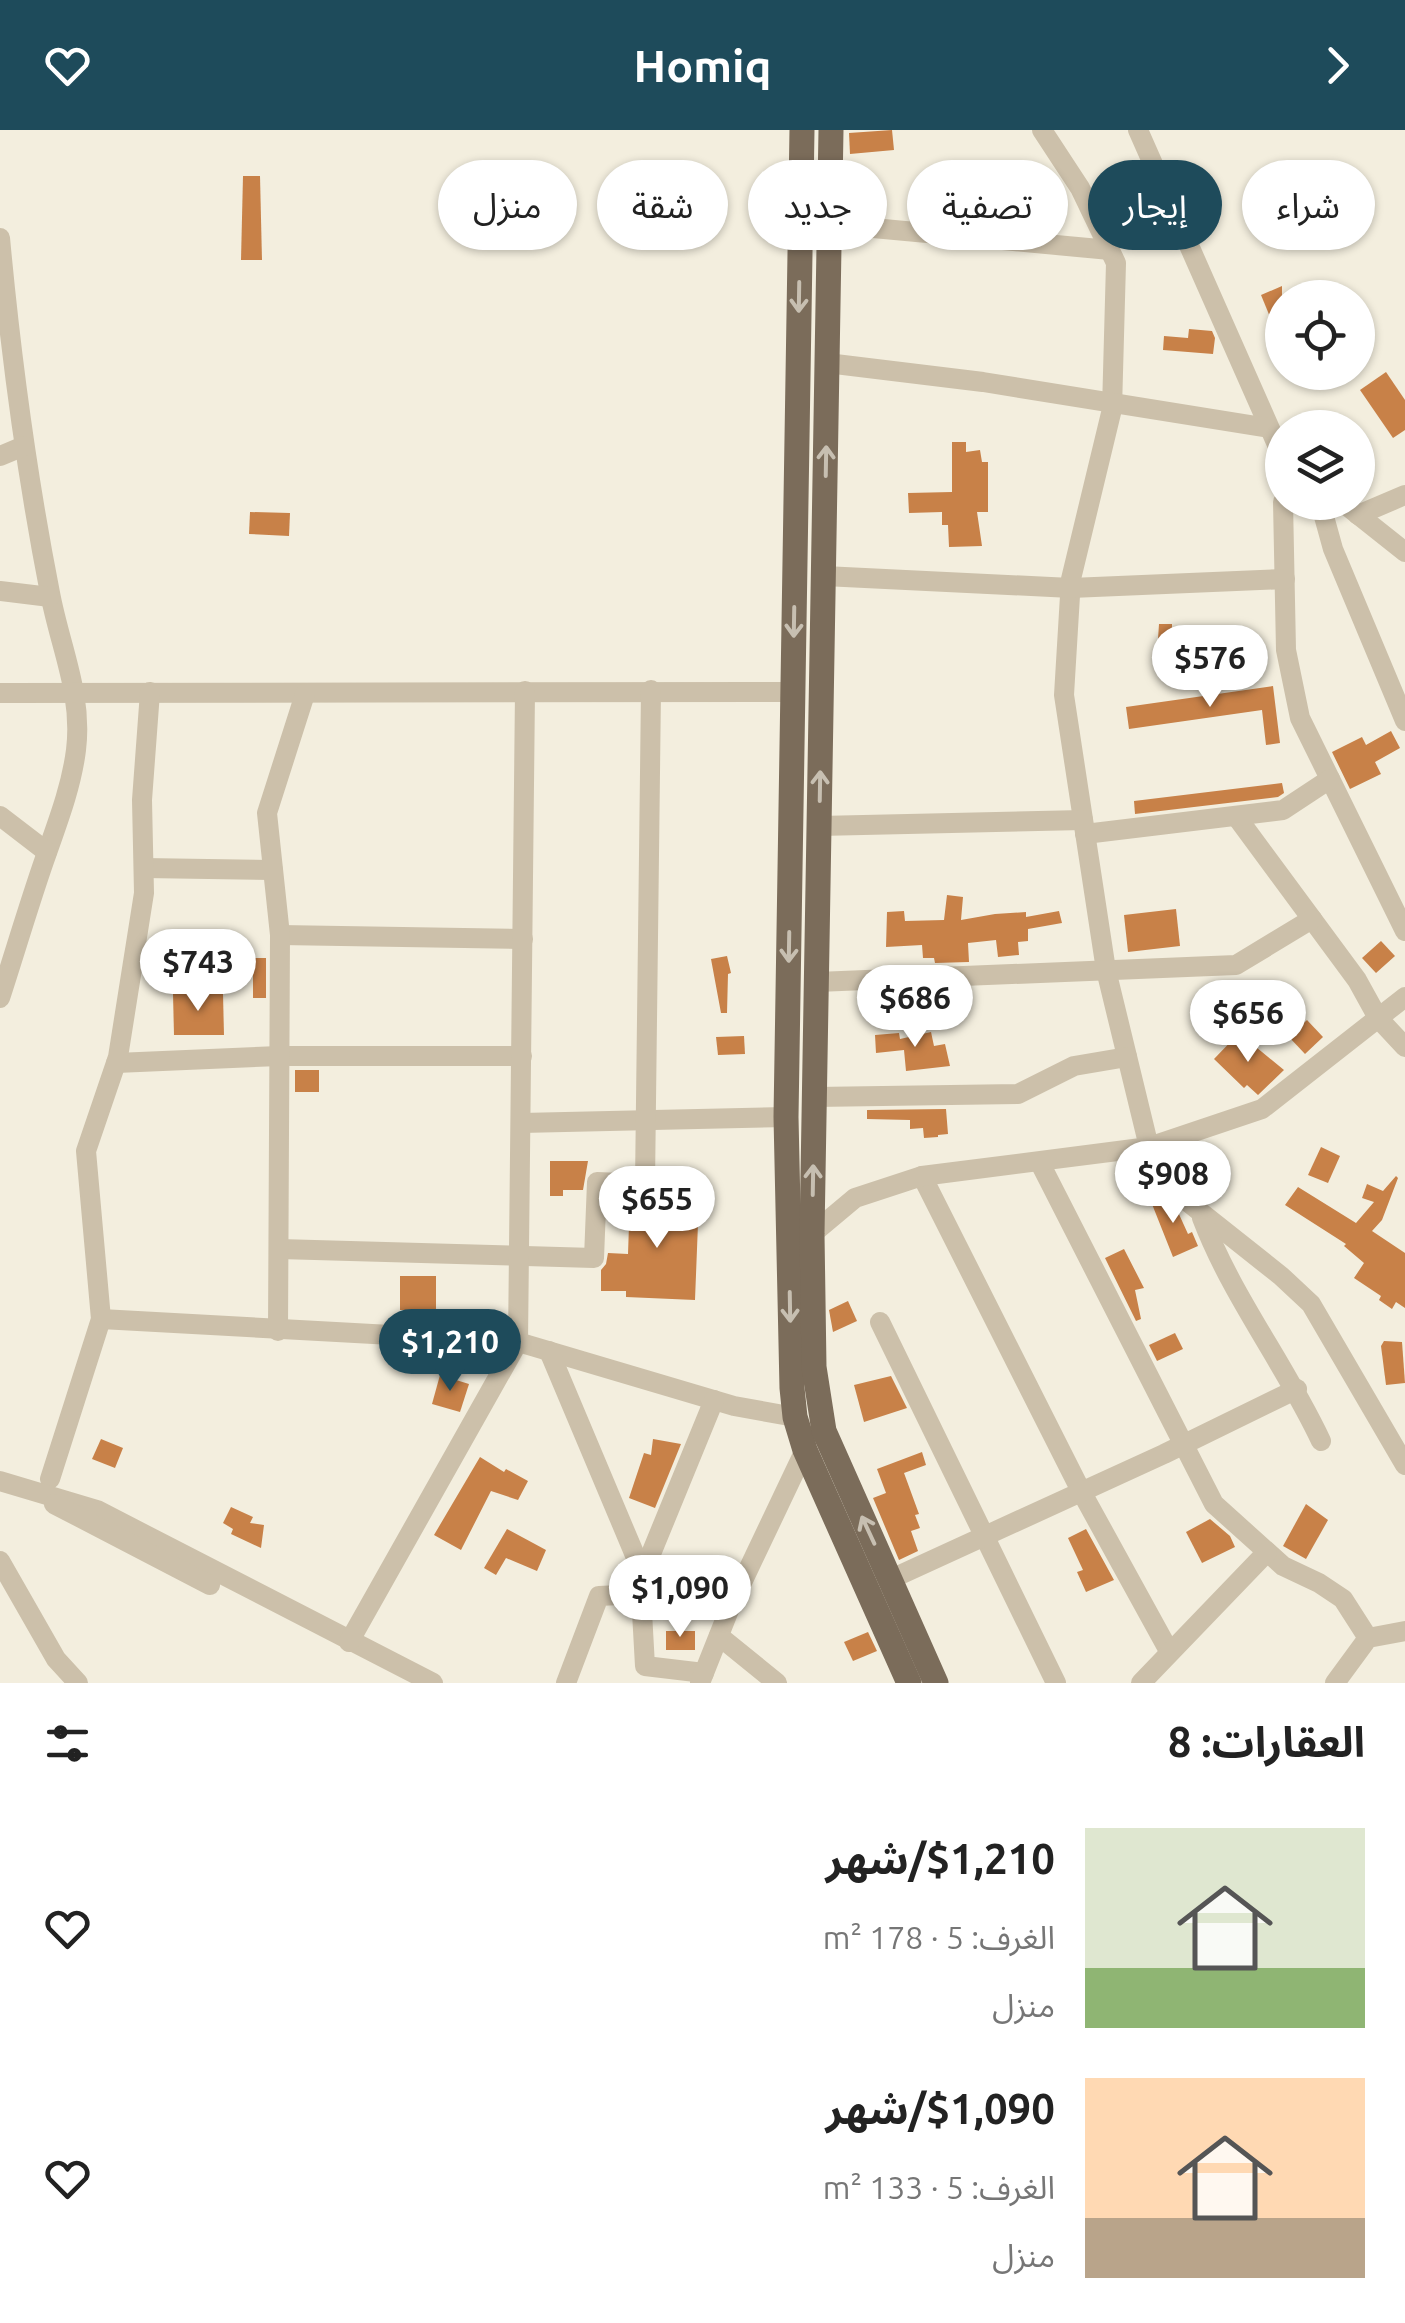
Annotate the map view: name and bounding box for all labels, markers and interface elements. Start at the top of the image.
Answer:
icon: heart [40,38,95,93]
icon: forward [1310,38,1365,93]
text: Homiq [634,40,772,91]
chip: منزل [438,160,577,250]
chip: شقة [597,160,728,250]
chip: جديد [748,160,887,250]
chip: تصفية [907,160,1068,250]
chip: إيجار [1088,160,1222,250]
chip: شراء [1242,160,1375,250]
one-way arrow [790,280,808,313]
map controls [1265,280,1375,520]
button: locate [1265,280,1375,390]
button: layers [1265,410,1375,520]
one-way arrow [816,445,835,477]
one-way arrow [784,606,803,638]
pin: $576 [1151,625,1269,710]
text: $576 [1174,639,1246,675]
one-way arrow [810,770,830,802]
pin: $743 [139,929,257,1014]
one-way arrow [779,931,798,963]
text: $743 [162,943,234,979]
pin: $686 [856,965,974,1050]
text: $686 [879,979,951,1015]
pin: $656 [1189,980,1307,1065]
text: $656 [1212,994,1284,1030]
pin: $908 [1114,1141,1232,1226]
text: $908 [1137,1155,1209,1191]
one-way arrow [804,1165,823,1197]
pin: $655 [598,1166,716,1251]
text: $655 [621,1180,693,1216]
one-way arrow [781,1291,800,1323]
pin: $1,210 [369,1309,531,1394]
text: $1,210 [401,1323,499,1359]
one-way arrow [857,1516,876,1546]
pin: $1,090 [599,1555,761,1640]
text: $1,090 [631,1569,729,1605]
icon: filters [40,1716,95,1771]
text: العقارات: 8 [1168,1718,1365,1765]
text: $1,210/شهر [826,1835,1055,1882]
icon: home [1165,1868,1285,1988]
icon: heart [40,1901,95,1956]
text: الغرف: 5 · 178 m² [823,1919,1055,1955]
text: منزل [992,1987,1055,2023]
text: $1,090/شهر [826,2085,1055,2132]
icon: home [1165,2118,1285,2238]
icon: heart [40,2151,95,2206]
text: الغرف: 5 · 133 m² [823,2169,1055,2205]
text: منزل [992,2237,1055,2273]

